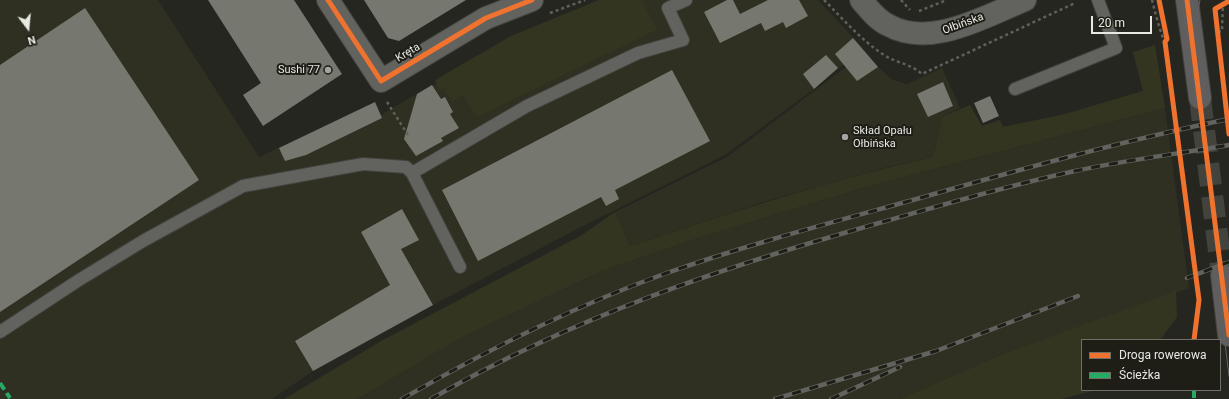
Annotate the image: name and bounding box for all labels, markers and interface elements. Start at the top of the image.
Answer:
north arrow [8,8,48,48]
scale bar [1093,8,1154,34]
street label: Ołbińska [941,10,985,38]
text: 20 m [1098,16,1125,30]
text: N [26,33,37,47]
street label: Kręta [393,41,423,65]
place label: Sushi 77 [278,63,320,77]
marker: Sushi 77 [323,65,333,75]
place label: Skład Opału Ołbińska [853,124,912,150]
marker: Skład Opału Ołbińska [840,132,850,142]
legend [1081,339,1221,391]
text: Droga rowerowa [1119,348,1206,362]
text: Ścieżka [1119,368,1160,382]

